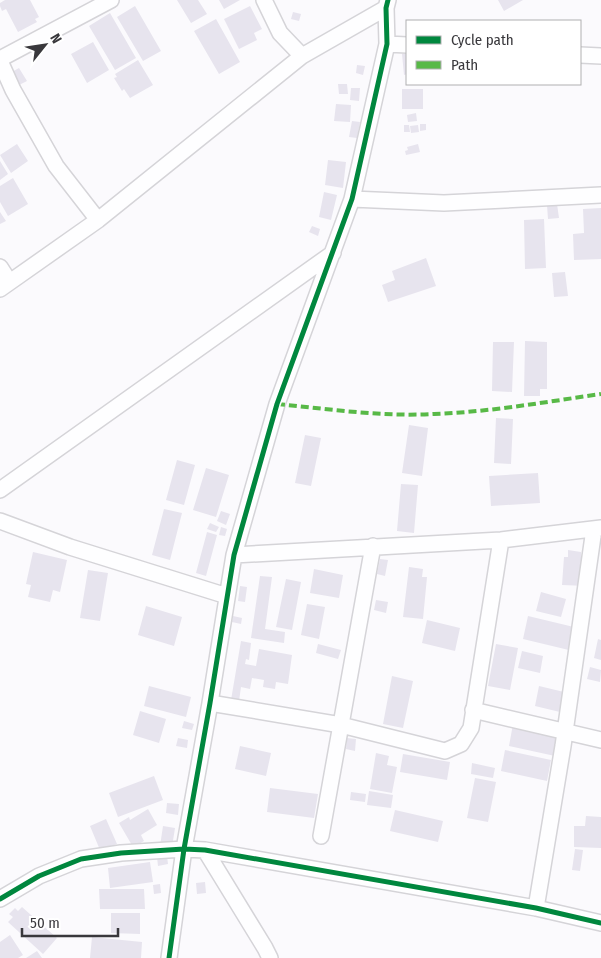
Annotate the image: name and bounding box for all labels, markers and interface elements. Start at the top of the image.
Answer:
north arrow [20,20,70,70]
legend [406,20,581,85]
text: N [46,31,65,47]
text: Cycle path [451,31,514,49]
text: Path [451,56,478,74]
scale bar [22,906,119,938]
text: 50 m [30,914,60,932]

